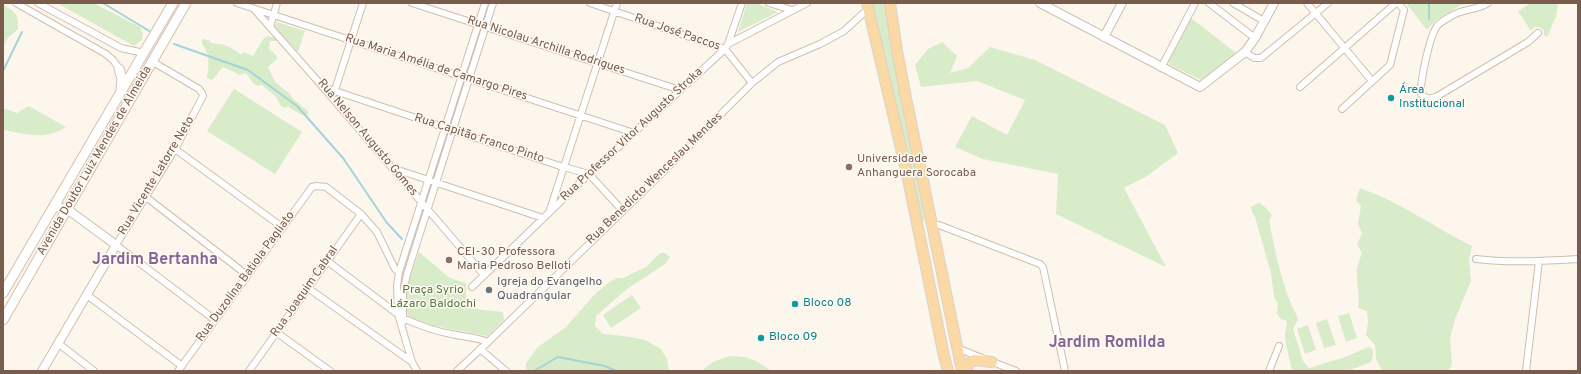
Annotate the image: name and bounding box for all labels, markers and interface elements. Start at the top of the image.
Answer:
street label: Rua José Paccos [632,12,722,54]
street label: Rua Nicolau Archilla Rodrigues [465,14,627,78]
street label: Rua Maria Amélia de Camargo Pires [343,32,529,104]
street label: Avenida Doutor Luiz Mendes de Almeida [35,64,155,258]
street label: Rua Professor Vitor Augusto Stroka [558,65,706,205]
street label: Rua Nelson Augusto Gomes [314,76,420,200]
place label: Área Institucional [1399,84,1465,112]
marker: Área Institucional [1386,93,1396,103]
street label: Rua Benedicto Wenceslau Mendes [584,110,726,248]
street label: Rua Capitão Franco Pinto [412,111,546,167]
street label: Rua Vicente Latorre Neto [116,114,198,238]
place label: Universidade Anhanguera Sorocaba [857,153,976,181]
marker: Universidade Anhanguera Sorocaba [844,162,854,172]
street label: Rua Duzolina Batiola Pagliato [194,209,298,345]
street label: Rua Joaquim Cabral [268,244,342,340]
place label: CEI-30 Professora Maria Pedroso Belloti [457,246,571,274]
district label: Jardim Bertanha [92,251,218,271]
marker: CEI-30 Professora Maria Pedroso Belloti [444,255,454,265]
place label: Igreja do Evangelho Quadrangular [497,276,602,304]
park label: Praça Syrio Lázaro Baldochi [390,284,476,312]
marker: Igreja do Evangelho Quadrangular [484,285,494,295]
place label: Bloco 08 [803,297,852,311]
marker: Bloco 08 [790,299,800,309]
place label: Bloco 09 [769,331,817,345]
marker: Bloco 09 [756,333,766,343]
district label: Jardim Romilda [1049,334,1165,354]

